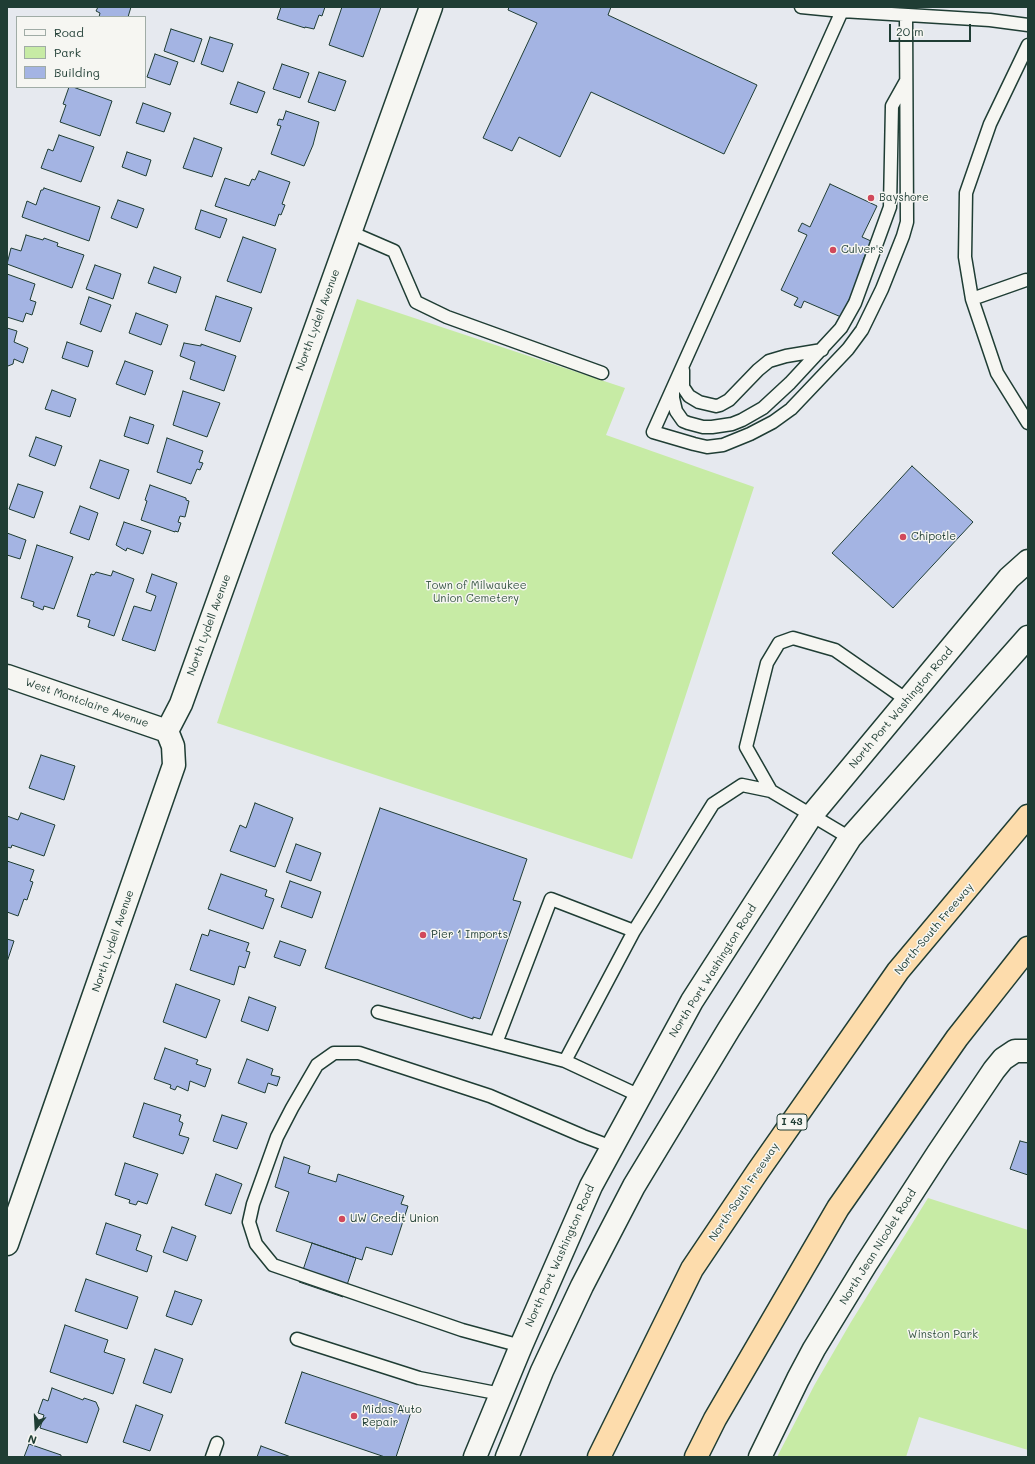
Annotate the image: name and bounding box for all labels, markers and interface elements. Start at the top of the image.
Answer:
legend [16,16,146,88]
scale bar [891,16,973,42]
text: 20 m [896,23,924,39]
text: Road [54,24,84,40]
text: Park [54,44,81,60]
text: Building [54,64,100,80]
place label: Bayshore [879,191,929,205]
marker: Bayshore [866,193,876,203]
place label: Culver's [841,243,884,257]
marker: Culver's [828,245,838,255]
street label: North Lydell Avenue [293,267,343,373]
place label: Chipotle [911,530,956,544]
marker: Chipotle [898,532,908,542]
street label: North Lydell Avenue [184,572,234,678]
park label: Town of Milwaukee Union Cemetery [426,579,526,605]
street label: North Port Washington Road [846,645,956,771]
street label: West Montclaire Avenue [24,676,150,730]
street label: North-South Freeway [892,880,976,978]
street label: North Lydell Avenue [89,888,137,994]
street label: North Port Washington Road [667,902,759,1040]
place label: Pier 1 Imports [431,928,508,942]
marker: Pier 1 Imports [418,930,428,940]
road number: I 43 [777,1114,807,1130]
street label: North-South Freeway [706,1140,782,1244]
street label: North Port Washington Road [523,1183,597,1329]
street label: North Jean Nicolet Road [837,1187,919,1307]
place label: UW Credit Union [350,1212,439,1226]
marker: UW Credit Union [337,1214,347,1224]
park label: Winston Park [908,1328,978,1342]
place label: Midas Auto Repair [362,1403,422,1429]
north arrow [16,1408,56,1448]
marker: Midas Auto Repair [349,1411,359,1421]
text: N [26,1431,38,1448]

